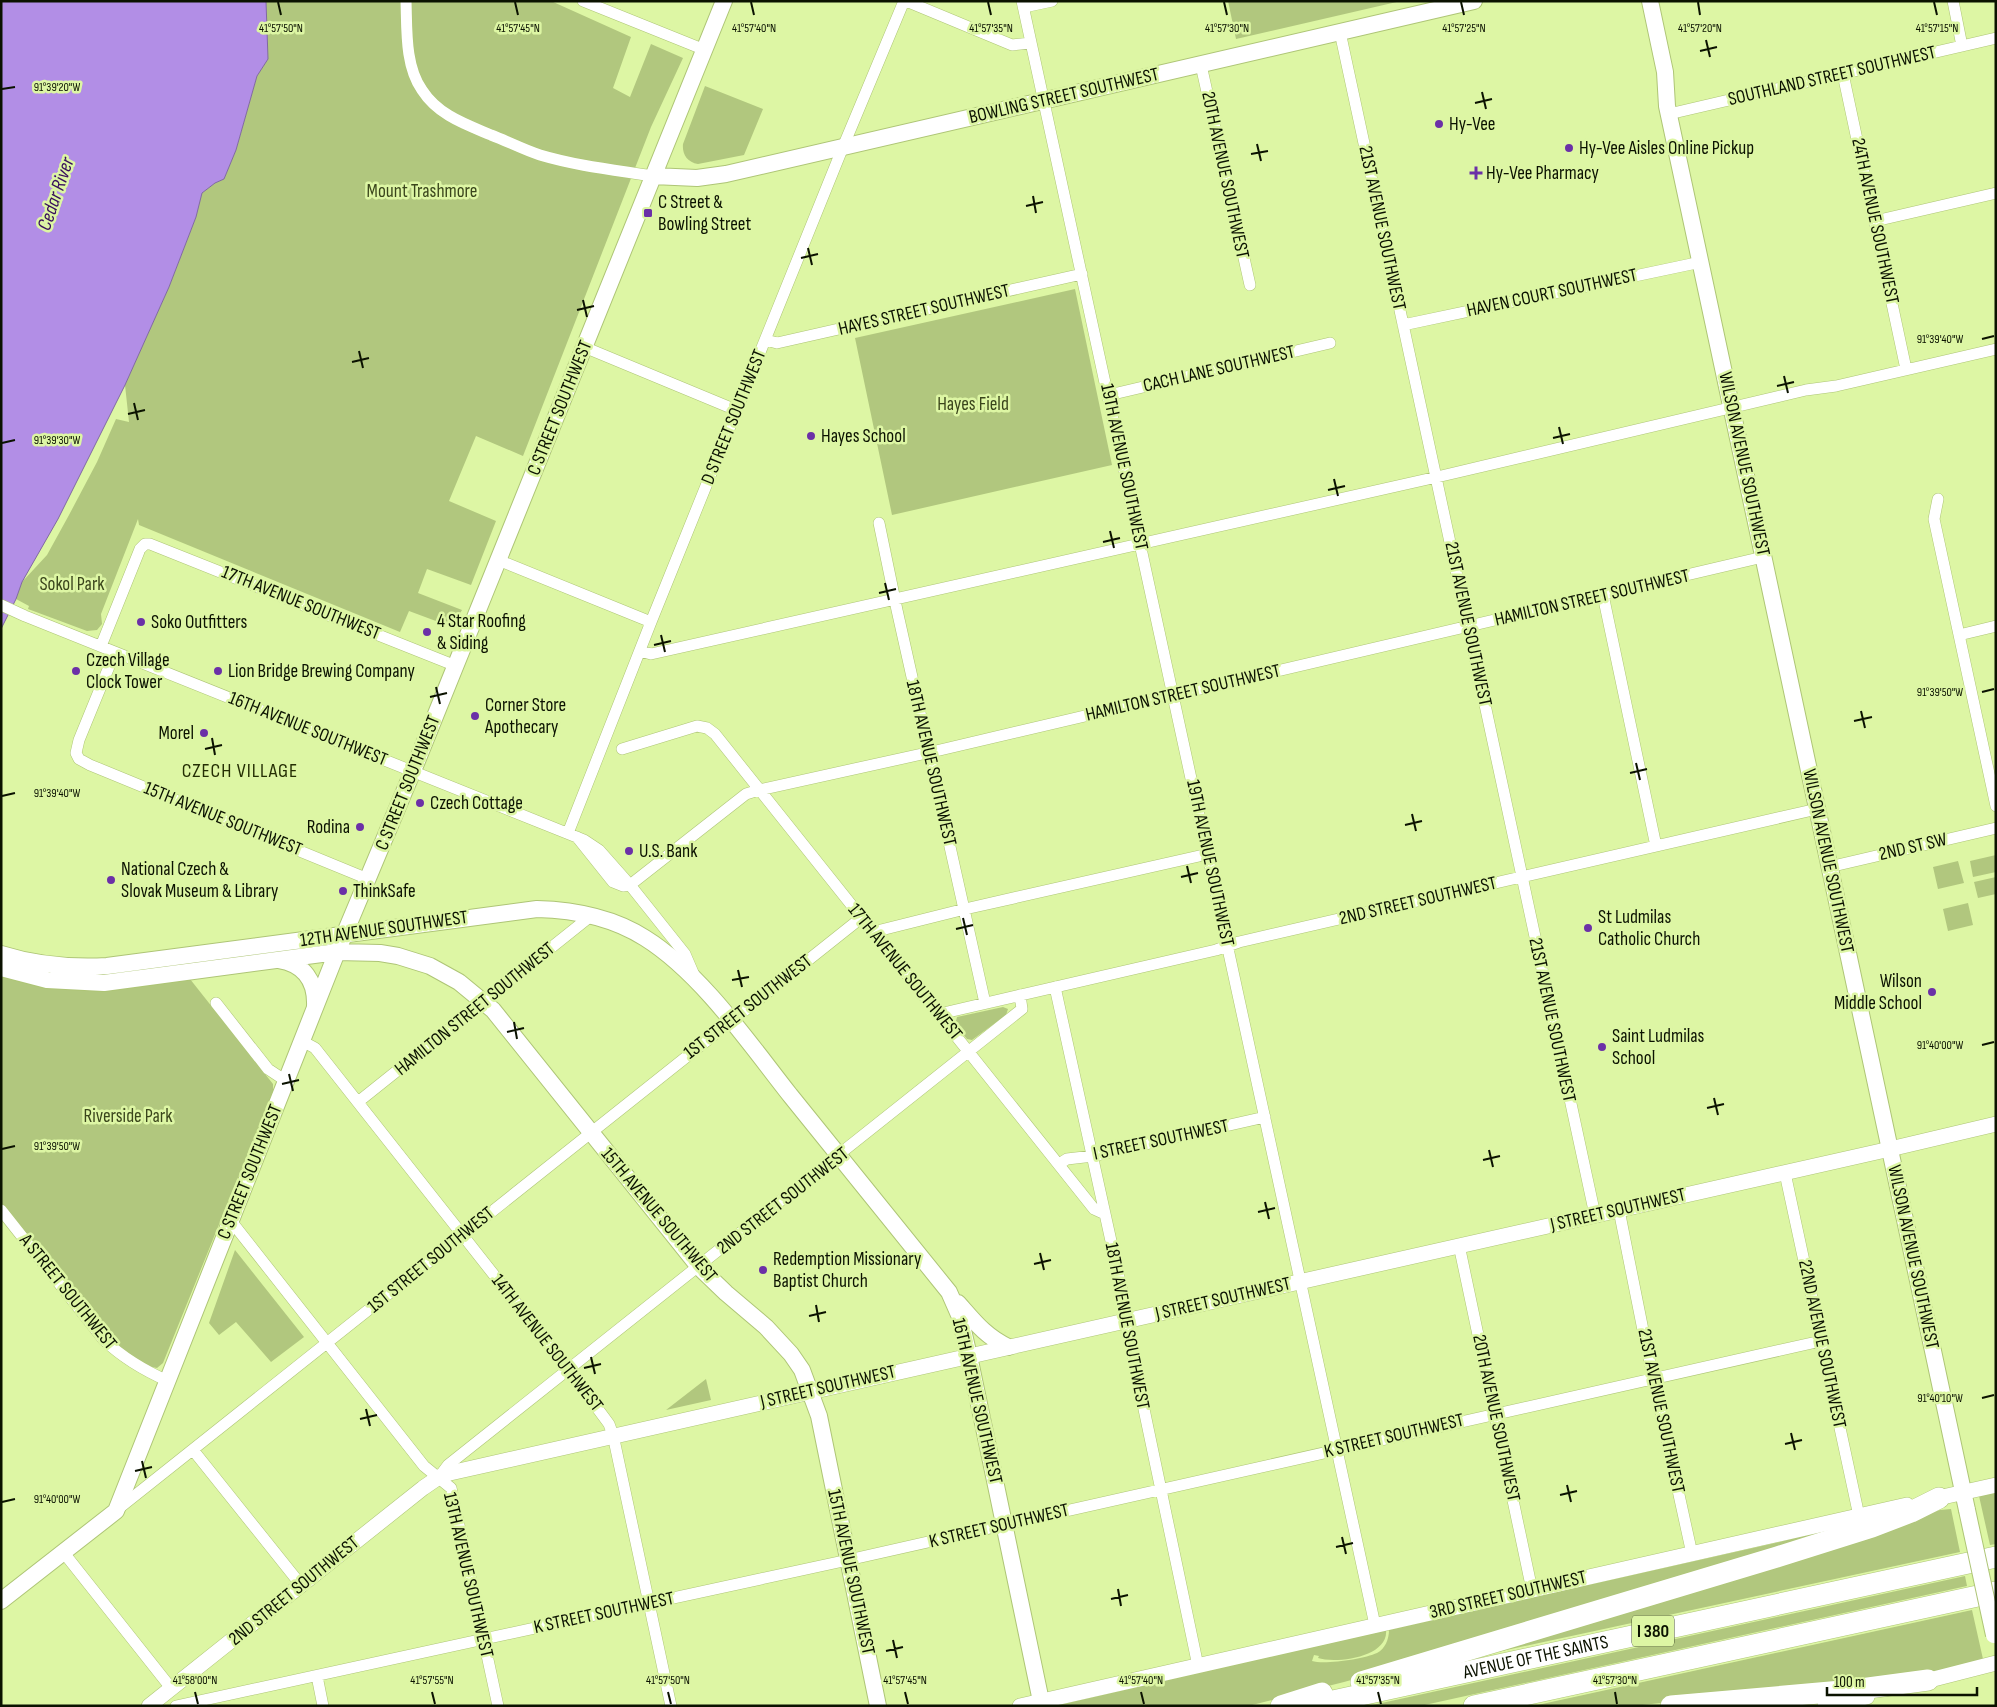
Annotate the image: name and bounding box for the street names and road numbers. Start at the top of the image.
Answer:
street label: SOUTHLAND STREET SOUTHWEST [1726,41,1938,111]
street label: BOWLING STREET SOUTHWEST [967,63,1161,129]
street label: 20TH AVENUE SOUTHWEST [1196,89,1254,261]
street label: 24TH AVENUE SOUTHWEST [1846,136,1904,306]
street label: 21ST AVENUE SOUTHWEST [1353,144,1411,312]
street label: HAVEN COURT SOUTHWEST [1465,264,1640,322]
street label: HAYES STREET SOUTHWEST [836,279,1012,341]
street label: C STREET SOUTHWEST [523,337,598,479]
street label: CACH LANE SOUTHWEST [1141,340,1297,398]
street label: D STREET SOUTHWEST [696,346,772,488]
street label: WILSON AVENUE SOUTHWEST [1713,370,1775,558]
street label: 19TH AVENUE SOUTHWEST [1095,382,1153,553]
street label: 21ST AVENUE SOUTHWEST [1439,540,1497,708]
street label: 17TH AVENUE SOUTHWEST [218,561,384,645]
street label: HAMILTON STREET SOUTHWEST [1492,564,1692,632]
street label: HAMILTON STREET SOUTHWEST [1083,659,1283,727]
street label: 18TH AVENUE SOUTHWEST [901,678,961,848]
street label: 16TH AVENUE SOUTHWEST [225,687,391,771]
street label: C STREET SOUTHWEST [371,712,446,854]
street label: WILSON AVENUE SOUTHWEST [1797,767,1859,955]
street label: 15TH AVENUE SOUTHWEST [140,777,306,861]
street label: 19TH AVENUE SOUTHWEST [1181,778,1239,949]
street label: 2ND ST SW [1877,828,1950,866]
street label: 2ND STREET SOUTHWEST [1337,872,1499,930]
street label: 17TH AVENUE SOUTHWEST [843,899,967,1045]
street label: 12TH AVENUE SOUTHWEST [299,906,470,952]
street label: 21ST AVENUE SOUTHWEST [1523,936,1581,1104]
street label: HAMILTON STREET SOUTHWEST [390,937,560,1081]
street label: 1ST STREET SOUTHWEST [679,950,817,1064]
street label: C STREET SOUTHWEST [213,1101,288,1243]
street label: I STREET SOUTHWEST [1091,1114,1231,1166]
street label: 2ND STREET SOUTHWEST [713,1142,854,1260]
street label: 15TH AVENUE SOUTHWEST [596,1143,722,1287]
street label: WILSON AVENUE SOUTHWEST [1882,1163,1944,1351]
street label: J STREET SOUTHWEST [1547,1183,1688,1237]
street label: 1ST STREET SOUTHWEST [363,1202,499,1318]
street label: A STREET SOUTHWEST [14,1229,122,1355]
street label: 18TH AVENUE SOUTHWEST [1100,1241,1155,1412]
street label: 22ND AVENUE SOUTHWEST [1793,1258,1851,1431]
street label: 14TH AVENUE SOUTHWEST [486,1270,608,1417]
street label: J STREET SOUTHWEST [1152,1272,1293,1326]
street label: 16TH AVENUE SOUTHWEST [947,1316,1007,1486]
street label: 21ST AVENUE SOUTHWEST [1632,1327,1690,1495]
street label: 20TH AVENUE SOUTHWEST [1467,1332,1525,1504]
street label: J STREET SOUTHWEST [757,1360,898,1414]
street label: K STREET SOUTHWEST [1322,1409,1466,1463]
street label: 15TH AVENUE SOUTHWEST [822,1487,880,1657]
street label: 13TH AVENUE SOUTHWEST [438,1490,498,1660]
street label: K STREET SOUTHWEST [927,1499,1071,1553]
street label: 2ND STREET SOUTHWEST [224,1531,364,1651]
street label: 3RD STREET SOUTHWEST [1427,1566,1589,1624]
street label: K STREET SOUTHWEST [532,1587,676,1639]
road number: I 380 [1632,1615,1674,1646]
street label: AVENUE OF THE SAINTS [1460,1630,1610,1684]

